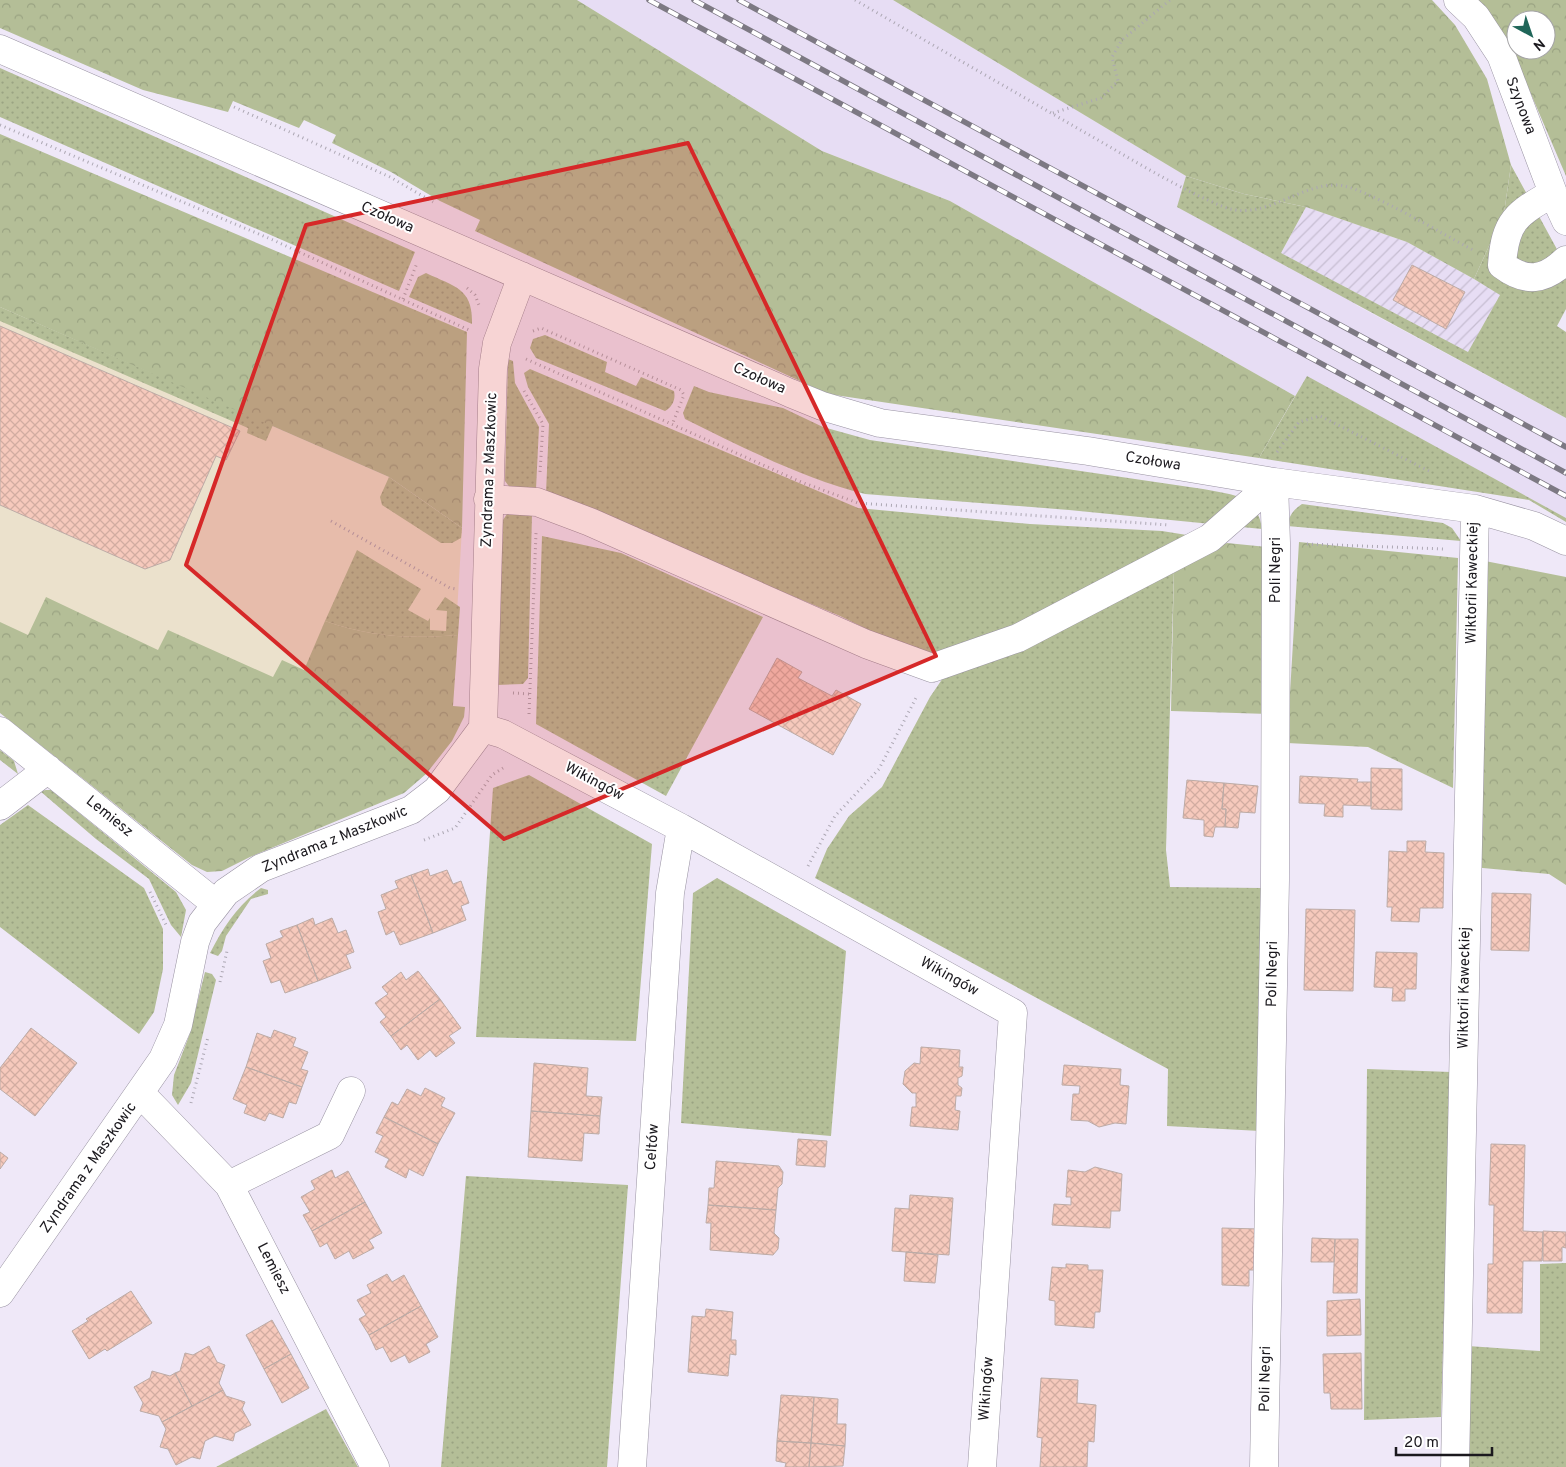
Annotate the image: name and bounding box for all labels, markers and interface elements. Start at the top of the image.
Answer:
north arrow [1506,10,1556,60]
text: N [1529,34,1548,54]
street label: Szynowa [1500,75,1540,137]
street label: Czołowa [358,198,416,238]
street label: Czołowa [730,359,788,399]
street label: Zyndrama z Maszkowic [478,392,502,548]
street label: Czołowa [1124,448,1182,476]
street label: Wiktorii Kaweckiej [1462,522,1484,644]
street label: Poli Negri [1267,537,1286,603]
street label: Wikingów [561,759,627,806]
street label: Lemiesz [81,792,137,842]
street label: Zyndrama z Maszkowic [259,802,411,878]
street label: Wiktorii Kaweckiej [1454,927,1476,1049]
street label: Poli Negri [1263,941,1283,1007]
street label: Wikingów [916,953,982,1001]
street label: Zyndrama z Maszkowic [37,1099,141,1237]
street label: Celtów [642,1123,664,1171]
street label: Lemiesz [252,1240,294,1298]
street label: Poli Negri [1256,1346,1276,1412]
street label: Wikingów [975,1356,999,1422]
scale bar [1396,1424,1492,1456]
text: 20 m [1404,1434,1439,1453]

